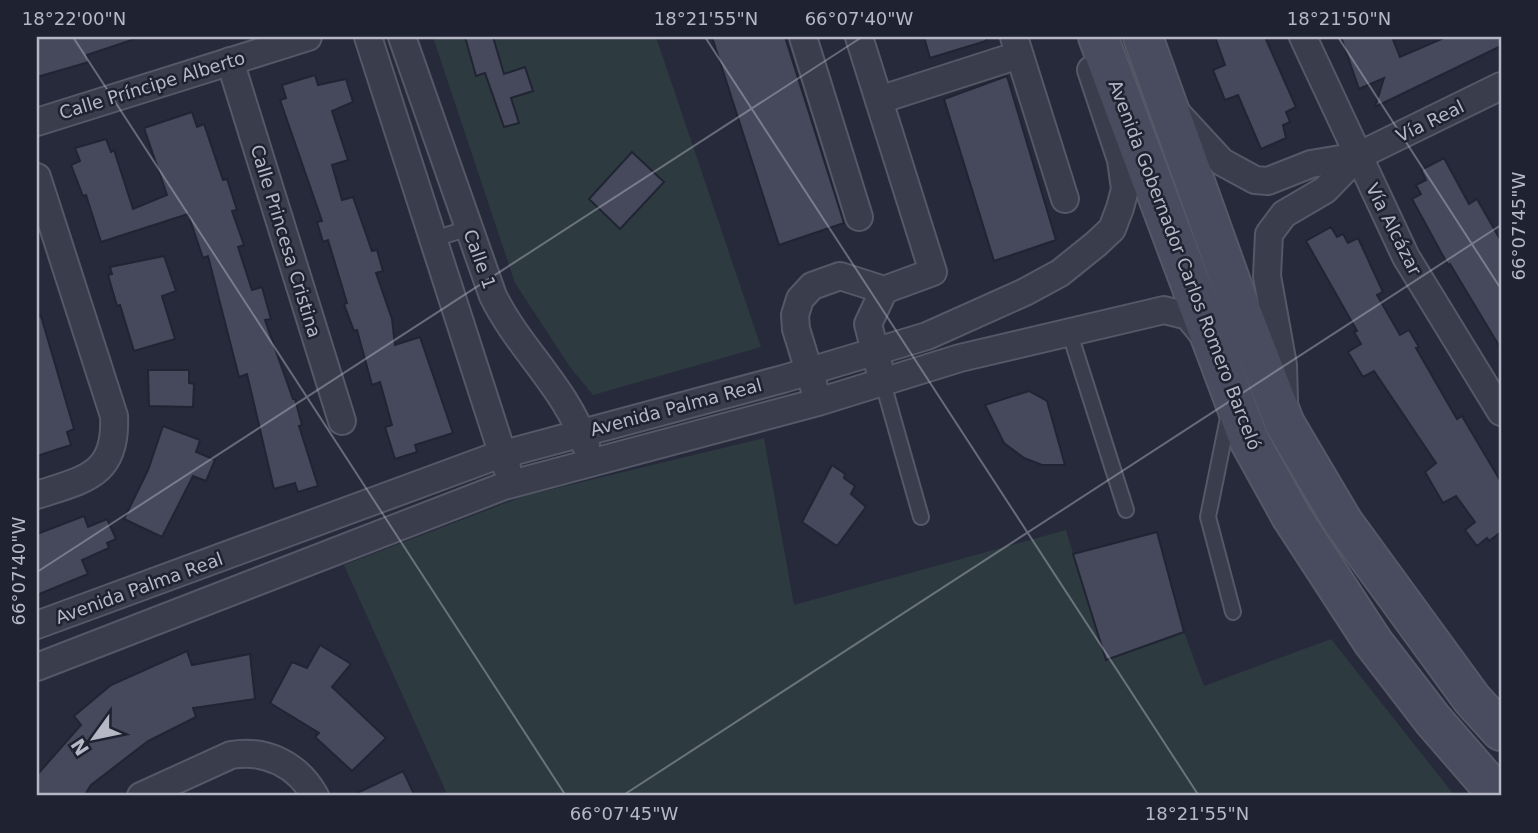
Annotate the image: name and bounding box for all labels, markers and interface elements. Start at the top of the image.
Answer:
text: 18°22'00"N [22,8,126,29]
text: 18°21'55"N [654,8,758,29]
text: 66°07'40"W [805,8,914,29]
text: 18°21'50"N [1287,8,1391,29]
street label: Calle Príncipe Alberto [57,47,247,123]
street label: Avenida Gobernador Carlos Romero Barceló [1104,77,1266,453]
street label: Vía Real [1393,96,1467,146]
street label: Calle Princesa Cristina [247,142,325,340]
text: 66°07'45"W [1508,171,1529,280]
street label: Vía Alcázar [1362,180,1426,279]
street label: Calle 1 [460,226,500,292]
street label: Avenida Palma Real [588,374,764,440]
text: 66°07'40"W [8,516,29,625]
street label: Avenida Palma Real [52,548,226,628]
north arrow [60,704,130,774]
text: N [66,735,93,760]
text: 66°07'45"W [570,803,679,824]
text: 18°21'55"N [1145,803,1249,824]

